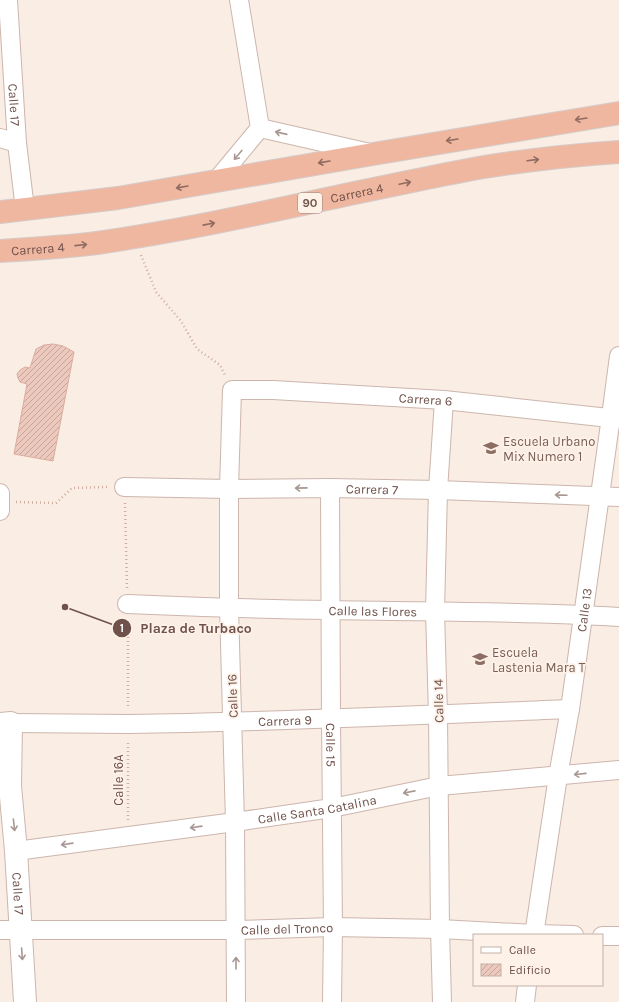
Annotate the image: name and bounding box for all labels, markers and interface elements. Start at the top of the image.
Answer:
street label: Calle 17 [5,83,23,127]
one-way arrow [574,115,587,123]
one-way arrow [275,128,288,136]
one-way arrow [446,137,459,145]
one-way arrow [234,149,242,160]
one-way arrow [526,156,539,164]
one-way arrow [318,158,331,166]
one-way arrow [398,178,411,186]
street label: Carrera 4 [329,180,385,206]
one-way arrow [176,183,189,191]
road number: 90 [298,193,322,213]
one-way arrow [202,219,215,227]
street label: Carrera 4 [11,239,65,258]
one-way arrow [74,241,87,248]
street label: Carrera 6 [398,390,453,409]
place label: Escuela Urbano Mix Numero 1 [503,434,595,464]
school or university icon: Escuela Urbano Mix Numero 1 [482,439,500,457]
street label: Carrera 7 [346,481,398,497]
one-way arrow [295,485,308,492]
one-way arrow [555,491,568,498]
street label: Calle 13 [574,587,595,633]
street label: Calle las Flores [328,603,418,619]
callout: Plaza de Turbaco [112,615,260,641]
text: Plaza de Turbaco [140,620,252,637]
text: 1 [120,621,124,635]
place label: Escuela Lastenia Mara T [492,645,586,675]
school or university icon: Escuela Lastenia Mara T [471,650,489,668]
street label: Calle 16 [224,674,241,718]
street label: Calle 14 [431,679,446,723]
street label: Carrera 9 [258,712,312,729]
street label: Calle 15 [323,723,338,767]
street label: Calle 16A [111,754,126,806]
one-way arrow [574,770,587,777]
one-way arrow [403,789,416,797]
street label: Calle Santa Catalina [257,792,378,827]
one-way arrow [10,818,17,831]
one-way arrow [190,823,203,831]
one-way arrow [61,840,74,848]
street label: Calle 17 [9,872,27,915]
street label: Calle del Tronco [241,920,333,938]
legend [473,934,603,986]
text: Calle [509,943,536,957]
one-way arrow [19,947,26,960]
one-way arrow [232,957,240,970]
text: Edificio [509,963,550,977]

